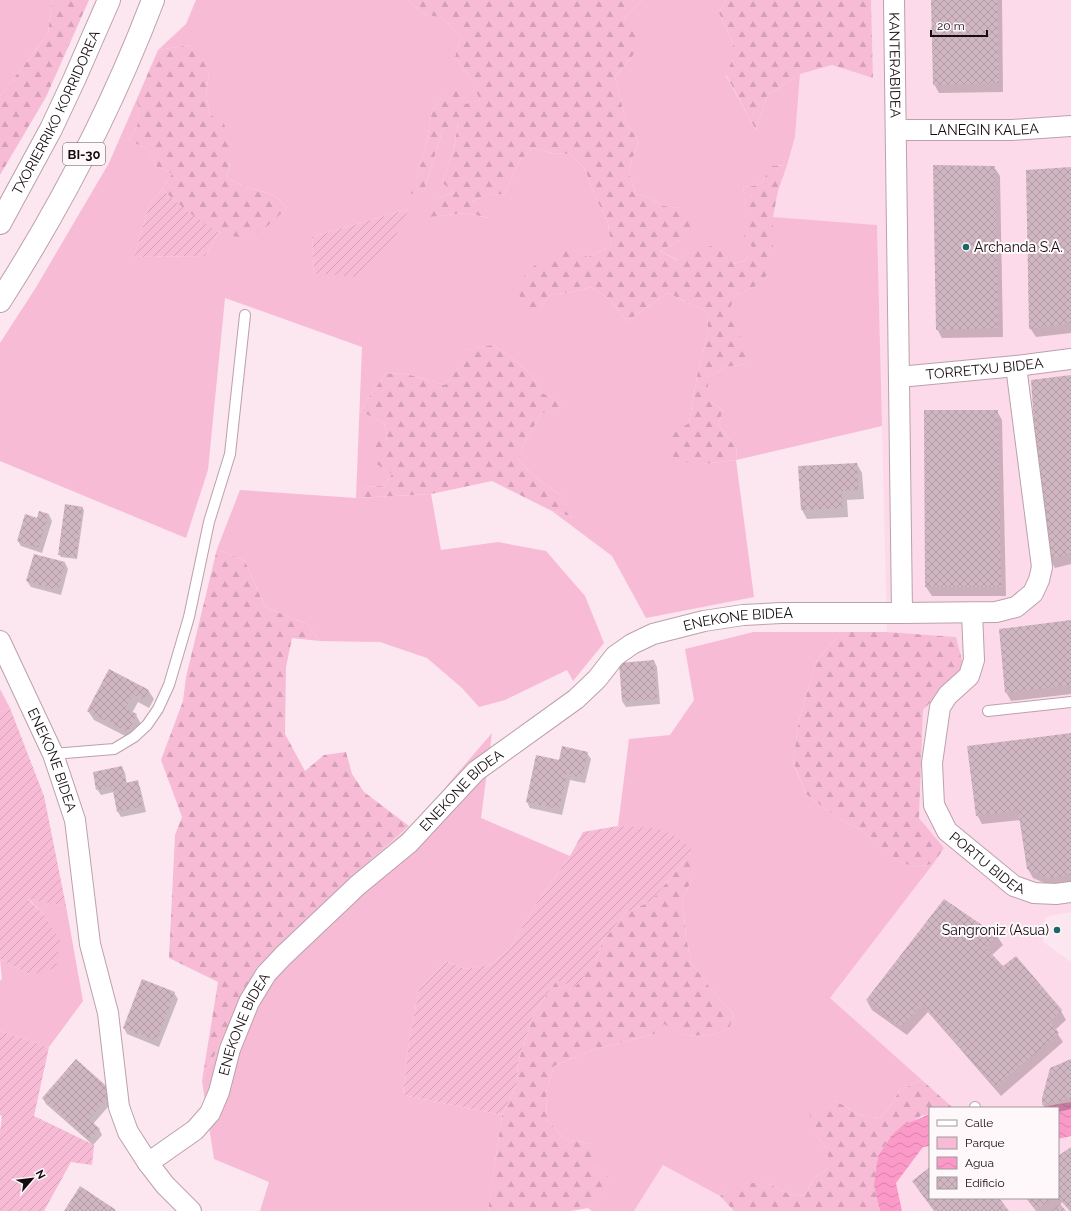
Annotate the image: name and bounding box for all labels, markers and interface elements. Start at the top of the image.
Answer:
street label: KANTERABIDEA [886,12,904,119]
scale bar [931,12,987,38]
text: 20 m [937,19,965,33]
street label: TXORIERRIKO KORRIDOREA [9,27,103,198]
street label: LANEGIN KALEA [929,120,1040,138]
road number: BI-30 [63,143,105,165]
place label: Archanda S.A. [974,239,1063,255]
marker: Archanda S.A. [961,242,971,252]
street label: TORRETXU BIDEA [925,355,1045,382]
street label: ENEKONE BIDEA [681,605,793,634]
street label: ENEKONE BIDEA [24,705,80,814]
street label: ENEKONE BIDEA [416,746,507,834]
street label: PORTU BIDEA [946,829,1028,897]
place label: Sangroniz (Asua) [942,922,1049,938]
marker: Sangroniz (Asua) [1052,925,1062,935]
street label: ENEKONE BIDEA [216,969,273,1077]
legend [929,1107,1059,1199]
text: Calle [965,1116,993,1130]
text: Parque [965,1136,1005,1150]
text: Agua [965,1156,994,1170]
north arrow [12,1159,52,1199]
text: N [33,1168,48,1181]
text: Edificio [965,1176,1005,1190]

